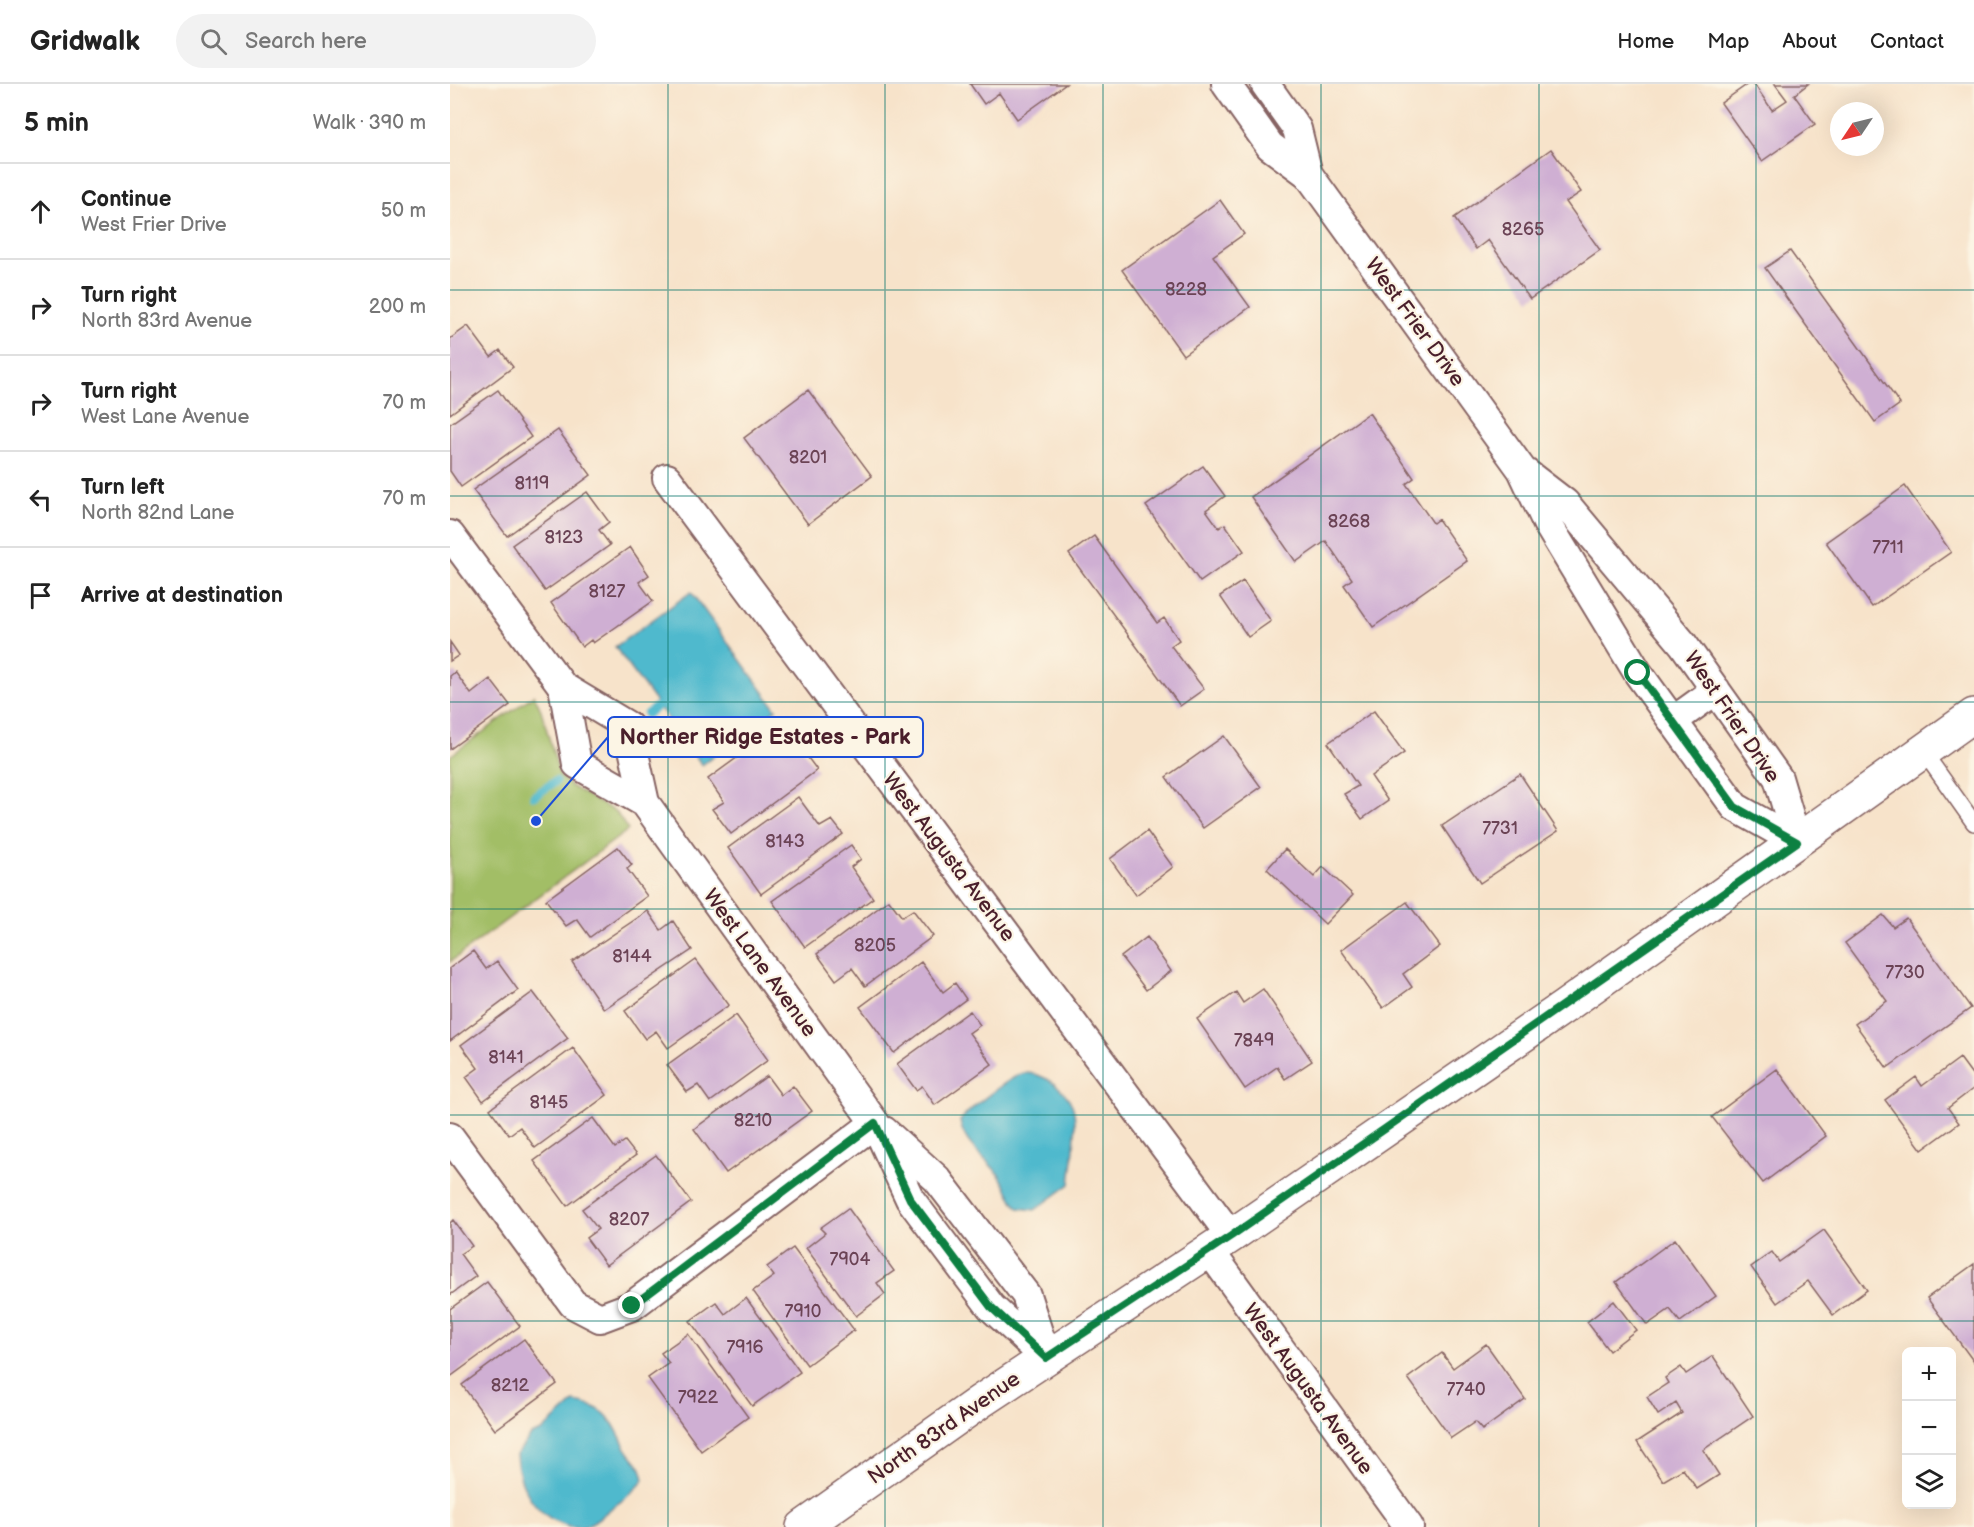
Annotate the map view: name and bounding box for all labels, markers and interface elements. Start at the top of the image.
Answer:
search box [176,14,596,68]
text: Gridwalk [30,25,140,58]
icon: search [197,25,230,58]
text: Search here [245,28,367,55]
text: Home [1617,29,1674,54]
text: Map [1707,29,1749,54]
text: About [1782,29,1837,54]
text: Contact [1870,29,1944,54]
north arrow [1830,102,1884,156]
text: 5 min [24,108,89,139]
text: Walk · 390 m [313,111,426,135]
text: Continue [81,186,171,213]
icon: ahead [24,195,57,228]
text: 50 m [381,199,426,223]
text: West Frier Drive [81,213,227,237]
house number: 8265 [1502,219,1544,240]
street label: West Frier Drive [1360,253,1470,391]
house number: 8228 [1165,279,1207,300]
text: Turn right [81,282,177,309]
icon: right [24,291,57,324]
text: 200 m [369,295,426,319]
text: North 83rd Avenue [81,309,252,333]
text: Turn right [81,378,177,405]
icon: right [24,387,57,420]
text: 70 m [382,391,426,415]
text: West Lane Avenue [81,405,249,429]
house number: 8201 [789,447,827,468]
house number: 8119 [515,473,549,494]
text: Turn left [81,474,165,501]
icon: left [24,483,57,516]
text: 70 m [382,487,426,511]
text: North 82nd Lane [81,501,234,525]
house number: 8268 [1328,511,1370,532]
house number: 8123 [545,527,583,548]
house number: 7711 [1872,537,1904,558]
icon: arrive [24,579,57,612]
house number: 8127 [589,581,626,602]
text: Arrive at destination [81,582,283,609]
street label: West Frier Drive [1679,647,1785,787]
route start [1624,659,1650,685]
callout: Norther Ridge Estates - Park [608,717,923,757]
text: Norther Ridge Estates - Park [619,724,911,751]
street label: West Augusta Avenue [877,767,1021,947]
house number: 7731 [1482,818,1518,839]
house number: 8143 [765,831,805,852]
street label: West Lane Avenue [698,884,822,1042]
house number: 8205 [854,935,896,956]
house number: 8144 [612,946,652,967]
house number: 7730 [1885,962,1925,983]
house number: 7849 [1234,1030,1274,1051]
house number: 8141 [488,1047,524,1068]
house number: 8145 [530,1092,568,1113]
house number: 8210 [734,1110,772,1131]
house number: 8207 [609,1209,649,1230]
house number: 7904 [830,1249,870,1270]
route end [618,1292,644,1318]
street label: West Augusta Avenue [1238,1299,1378,1479]
house number: 7910 [785,1301,821,1322]
house number: 7916 [726,1337,764,1358]
map controls [1902,1347,1956,1509]
button: + [1902,1347,1956,1401]
street label: North 83rd Avenue [863,1366,1025,1490]
house number: 8212 [491,1375,530,1396]
house number: 7740 [1446,1379,1486,1400]
house number: 7922 [678,1387,719,1408]
button: − [1902,1401,1956,1455]
button: layers [1902,1455,1956,1509]

